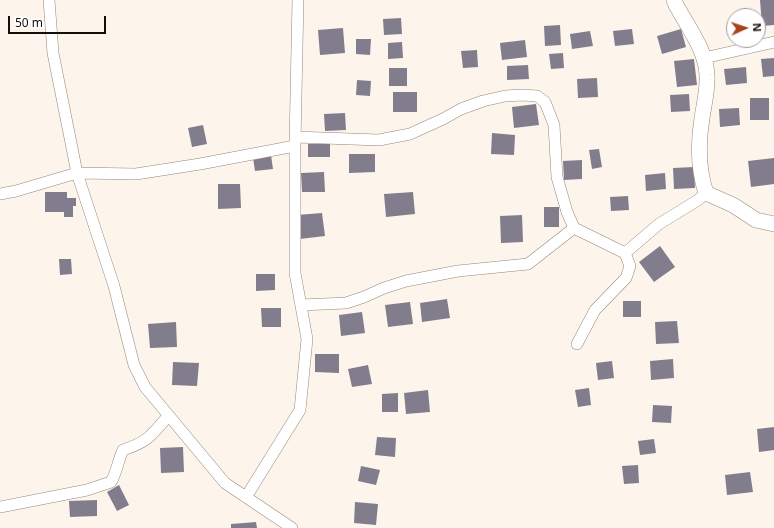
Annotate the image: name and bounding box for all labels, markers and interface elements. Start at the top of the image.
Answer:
scale bar [10,8,108,34]
north arrow [726,8,766,48]
text: 50 m [15,14,43,31]
text: N [750,23,765,32]

